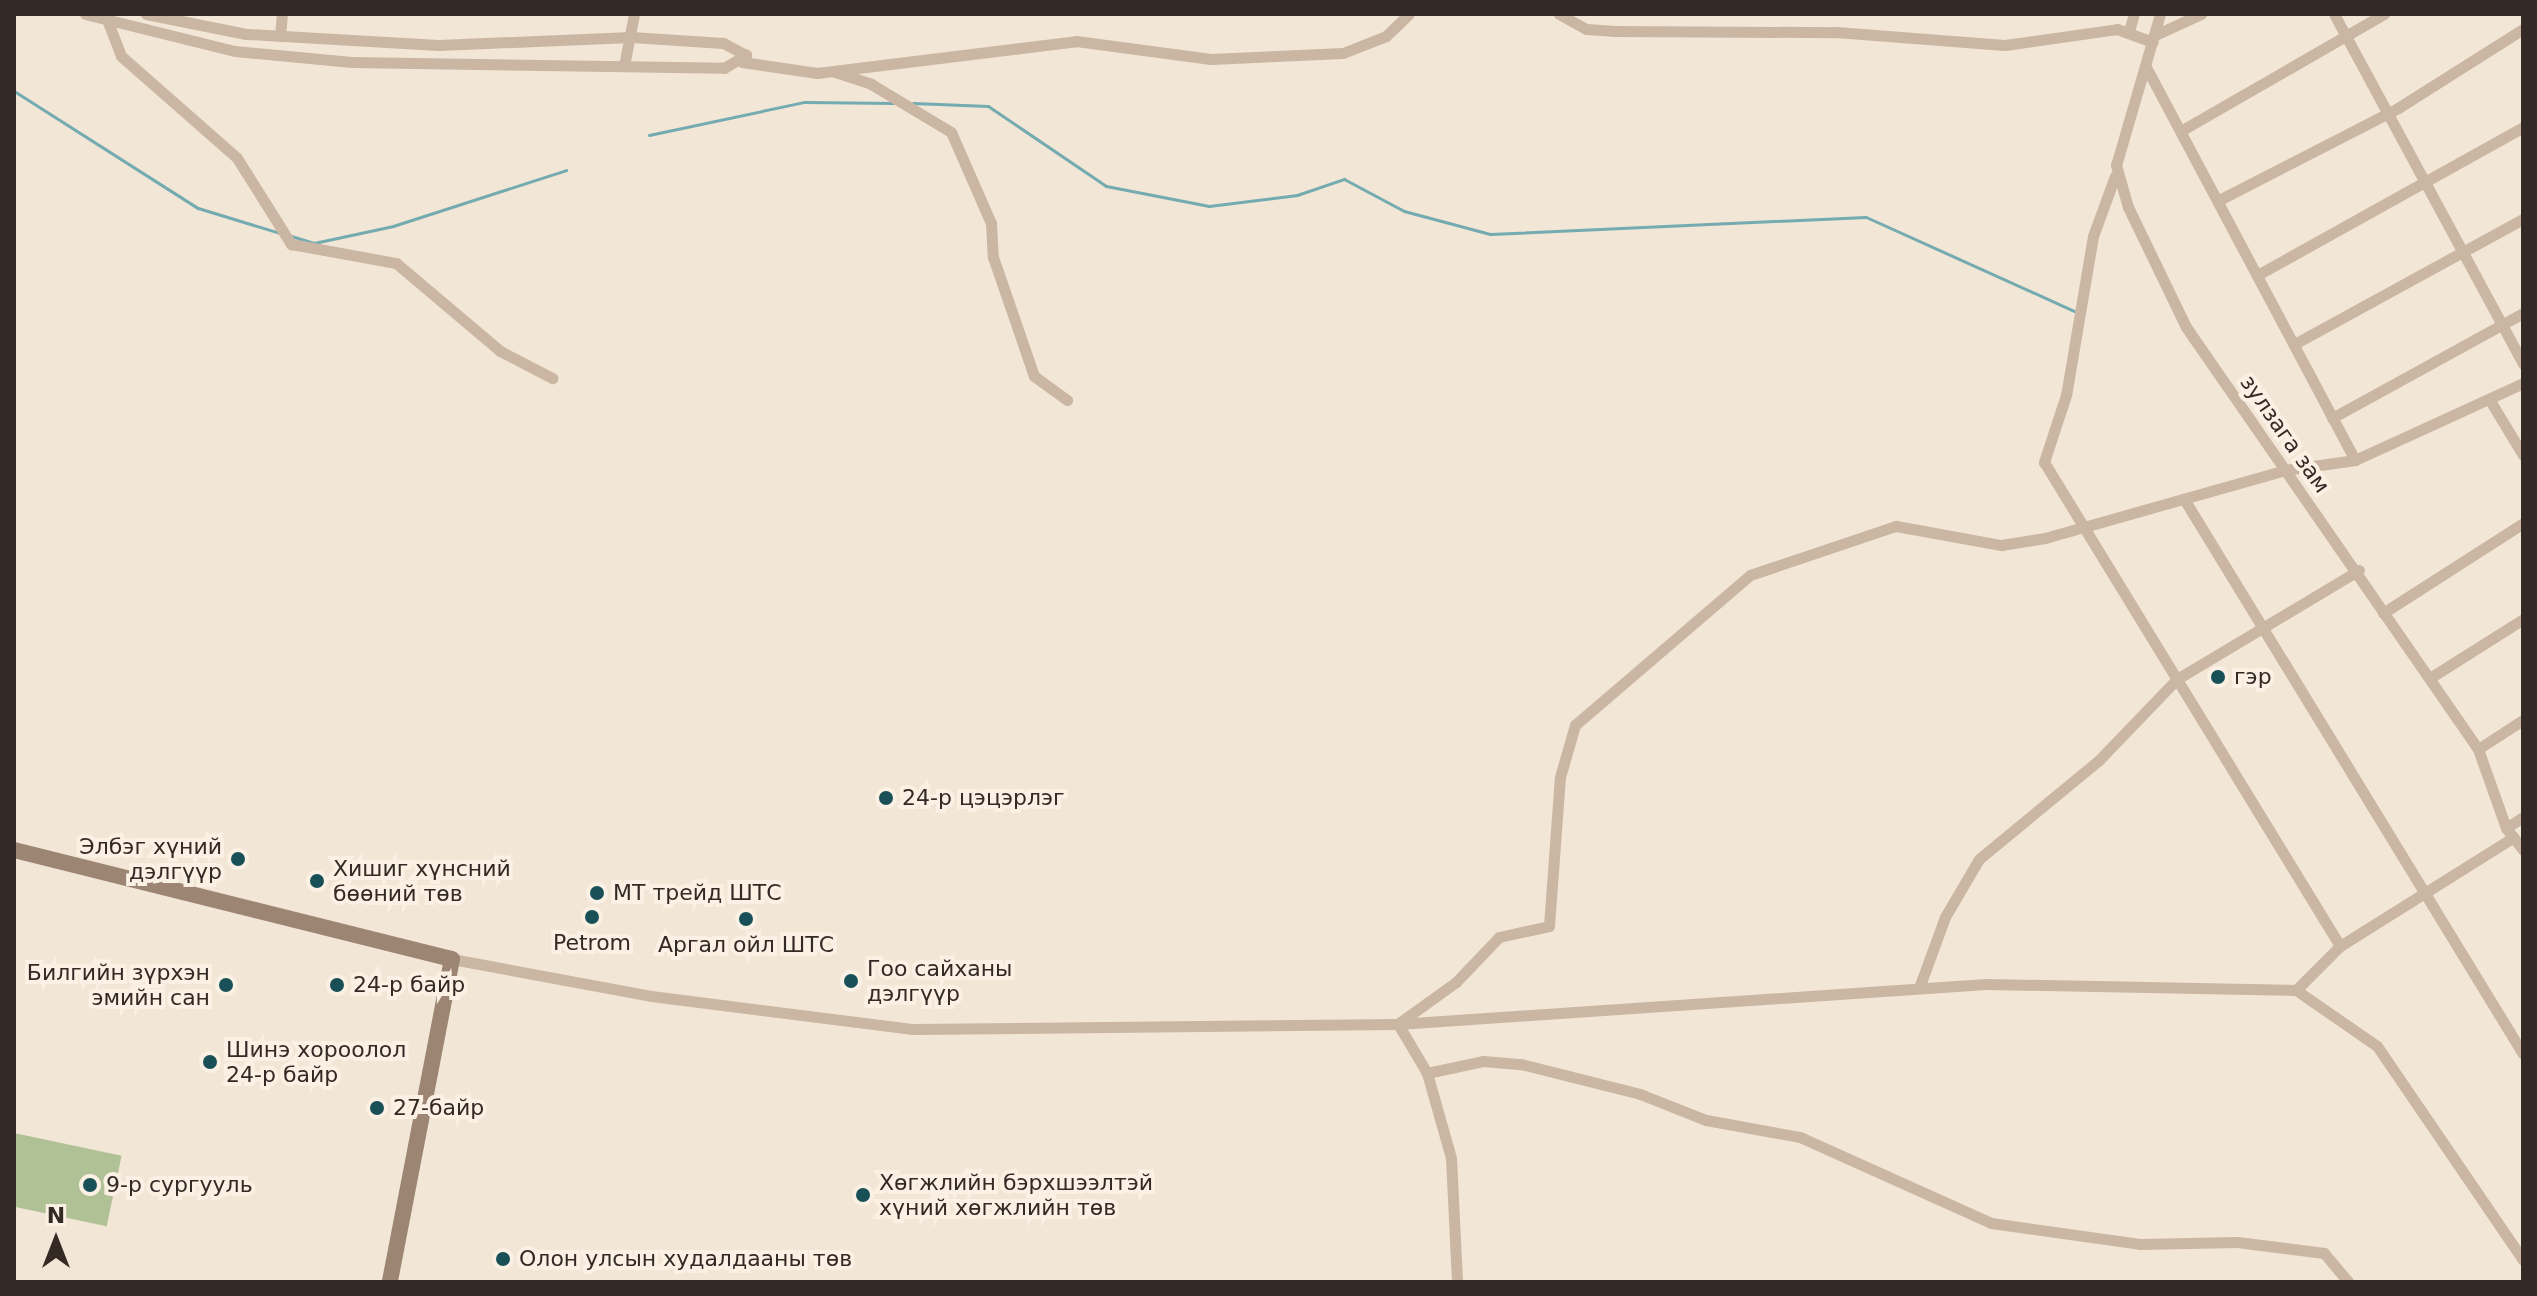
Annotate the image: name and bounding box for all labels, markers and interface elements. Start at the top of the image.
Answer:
street label: зулзага зам [2235,370,2335,498]
place label: гэр [2234,664,2272,690]
marker: гэр [2209,668,2227,686]
place label: 24-р цэцэрлэг [902,785,1065,811]
marker: 24-р цэцэрлэг [877,789,895,807]
place label: Элбэг хүний дэлгүүр [79,833,222,884]
marker: Элбэг хүний дэлгүүр [229,850,247,868]
place label: Хишиг хүнсний бөөний төв [333,855,511,906]
marker: Хишиг хүнсний бөөний төв [308,872,326,890]
place label: МТ трейд ШТС [613,880,782,906]
marker: МТ трейд ШТС [588,884,606,902]
marker: Petrom [583,908,601,926]
marker: Аргал ойл ШТС [737,910,755,928]
place label: Petrom [553,930,631,956]
place label: Аргал ойл ШТС [658,932,834,958]
place label: Гоо сайханы дэлгүүр [867,955,1012,1006]
place label: Билгийн зүрхэн эмийн сан [27,959,210,1010]
place label: 24-р байр [353,972,465,998]
marker: Гоо сайханы дэлгүүр [842,972,860,990]
marker: Билгийн зүрхэн эмийн сан [217,976,235,994]
marker: 24-р байр [328,976,346,994]
place label: Шинэ хороолол 24-р байр [226,1036,406,1088]
marker: Шинэ хороолол 24-р байр [201,1053,219,1071]
place label: 27-байр [393,1095,484,1121]
marker: 27-байр [368,1099,386,1117]
place label: Хөгжлийн бэрхшээлтэй хүний хөгжлийн төв [879,1169,1153,1220]
place label: 9-р сургууль [106,1172,253,1198]
marker: 9-р сургууль [81,1176,99,1194]
marker: Хөгжлийн бэрхшээлтэй хүний хөгжлийн төв [854,1186,872,1204]
north arrow [16,1200,96,1280]
text: N [47,1203,65,1228]
place label: Олон улсын худалдааны төв [519,1246,852,1272]
marker: Олон улсын худалдааны төв [494,1250,512,1268]

